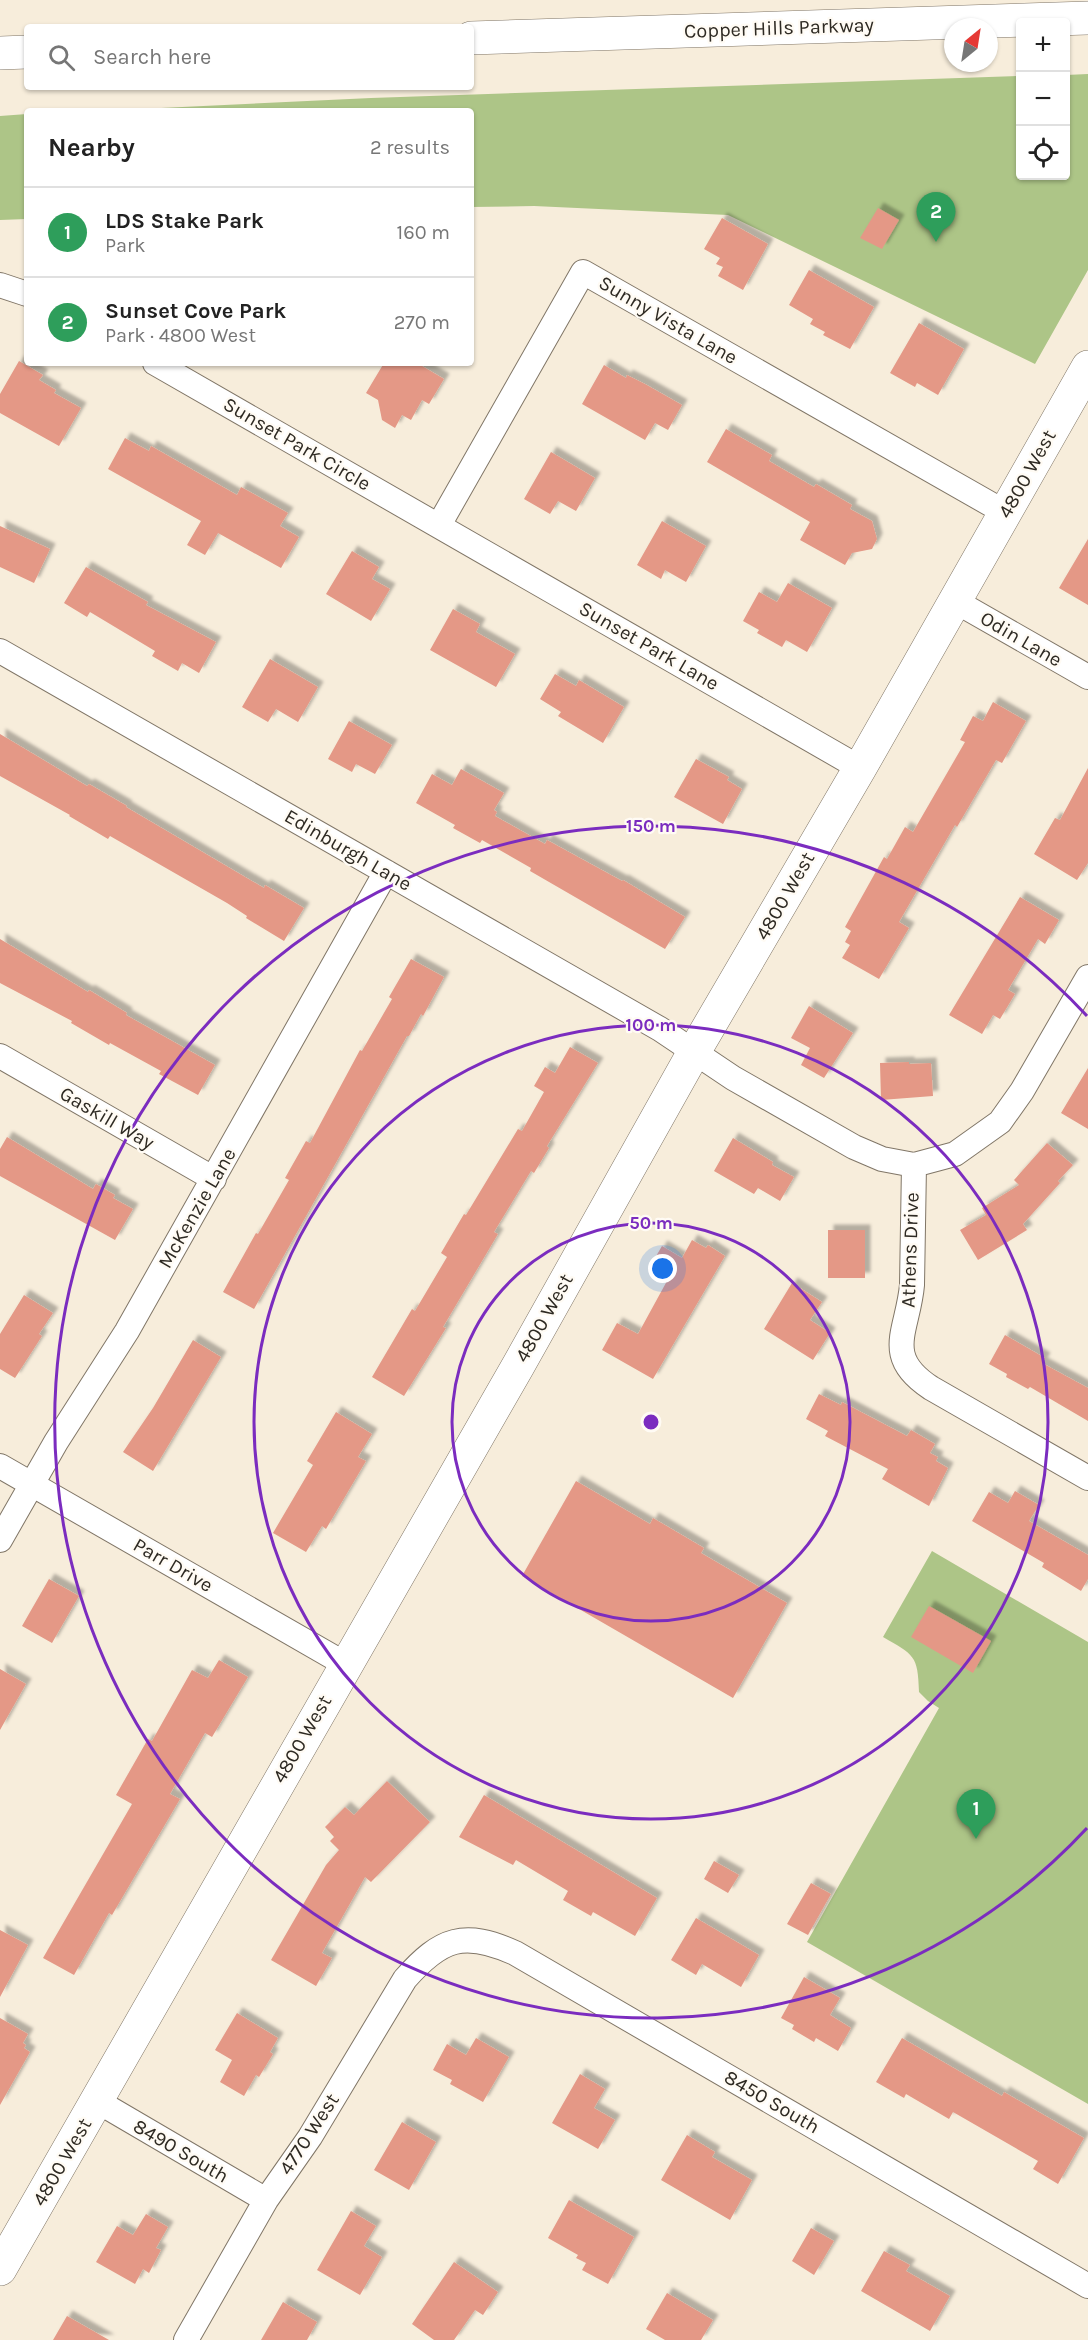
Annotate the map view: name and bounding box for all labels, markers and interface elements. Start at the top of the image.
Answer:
street label: Copper Hills Parkway [684,13,874,43]
north arrow [944,18,998,72]
map controls [1016,18,1070,180]
button: + [1016,18,1070,72]
search box [24,24,474,90]
icon: search [45,41,78,74]
text: Search here [93,44,211,70]
button: − [1016,72,1070,126]
button: locate [1016,126,1070,180]
text: Nearby [48,132,135,163]
text: 2 results [370,136,450,159]
pin: 2 [916,192,956,242]
text: LDS Stake Park [105,208,264,234]
text: 1 [64,221,71,244]
text: 160 m [397,221,450,244]
text: Park [105,234,146,257]
street label: Sunny Vista Lane [595,271,741,369]
text: Sunset Cove Park [105,298,286,324]
text: 2 [61,311,74,334]
text: 270 m [394,311,450,334]
text: Park · 4800 West [105,324,256,347]
street label: Sunset Park Circle [219,392,375,496]
street label: 4800 West [993,425,1061,522]
street label: Sunset Park Lane [575,597,723,695]
street label: Odin Lane [976,606,1066,672]
street label: Edinburgh Lane [280,804,416,896]
text: 150 m [626,815,676,837]
street label: 4800 West [751,848,820,944]
text: 100 m [626,1014,676,1036]
street label: Gaskill Way [56,1082,158,1154]
street label: McKenzie Lane [153,1144,241,1272]
street label: Athens Drive [896,1192,924,1308]
text: 50 m [629,1212,673,1234]
your location [648,1254,677,1283]
street label: 4800 West [510,1269,578,1366]
centre of rings [641,1412,661,1432]
street label: Parr Drive [129,1533,217,1597]
street label: 4800 West [268,1691,337,1787]
pin: 1 [956,1790,996,1839]
street label: 8450 South [720,2066,824,2138]
street label: 4770 West [274,2089,344,2179]
street label: 4800 West [28,2114,97,2210]
street label: 8490 South [129,2114,233,2188]

